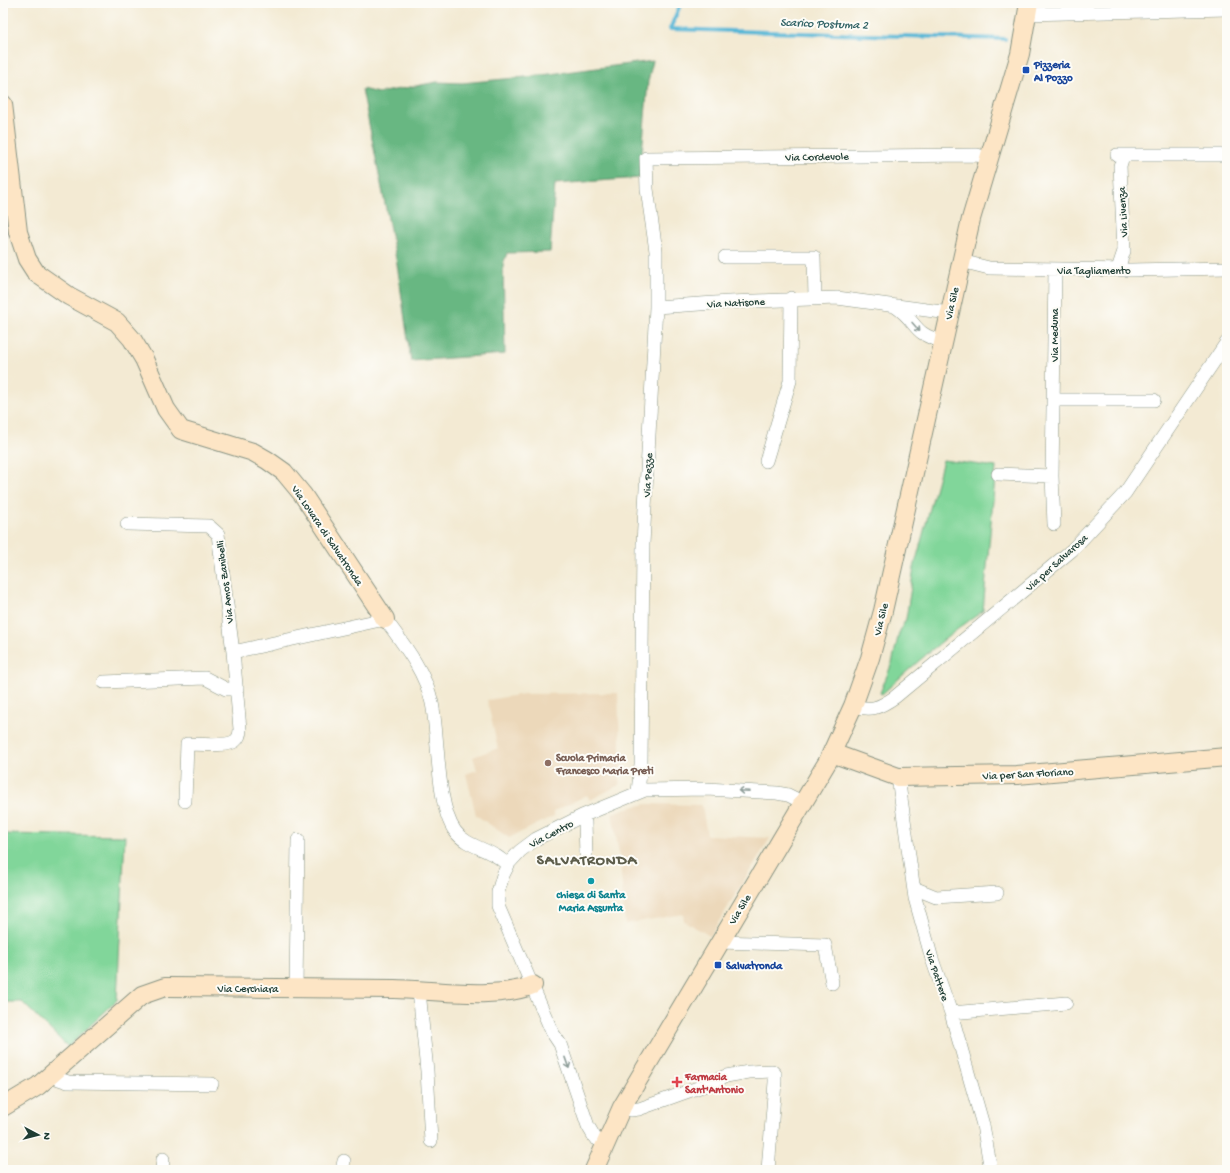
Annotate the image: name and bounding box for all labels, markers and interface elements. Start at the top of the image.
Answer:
water label: Scarico Postuma 2 [780,16,869,34]
place label: Pizzeria Al Pozzo [1033,60,1073,85]
marker: Pizzeria Al Pozzo [1021,65,1031,75]
street label: Via Cordevole [784,151,849,165]
street label: Via Livenza [1117,186,1131,238]
street label: Via Tagliamento [1056,266,1131,278]
street label: Via Sile [943,286,963,322]
street label: Via Natisone [706,296,766,312]
street label: Via Meduna [1050,307,1062,363]
one-way arrow [912,322,921,333]
street label: Via Pezze [642,452,656,499]
street label: Via Lovara di Salvatronda [288,483,365,589]
street label: Via per Salvarosa [1023,532,1091,595]
street label: Via Amos Zanibelli [215,540,237,625]
street label: Via Sile [872,602,892,638]
place label: Scuola Primaria Francesco Maria Preti [555,753,654,778]
marker: Scuola Primaria Francesco Maria Preti [543,758,553,768]
street label: Via per San Floriano [981,767,1074,783]
one-way arrow [738,787,751,795]
street label: Via Centro [527,818,576,852]
district label: SALVATRONDA [537,852,637,870]
marker: chiesa di Santa Maria Assunta [586,876,596,886]
place label: chiesa di Santa Maria Assunta [557,889,626,915]
street label: Via Sile [727,893,754,928]
street label: Via Pattere [921,947,951,1003]
marker: Salvatronda [713,960,723,970]
place label: Salvatronda [726,960,783,973]
street label: Via Cerchiara [217,984,279,996]
one-way arrow [563,1056,571,1068]
place label: Farmacia Sant'Antonio [684,1072,744,1097]
marker: Farmacia Sant'Antonio [672,1077,682,1087]
north arrow [18,1115,58,1155]
text: N [40,1132,52,1140]

